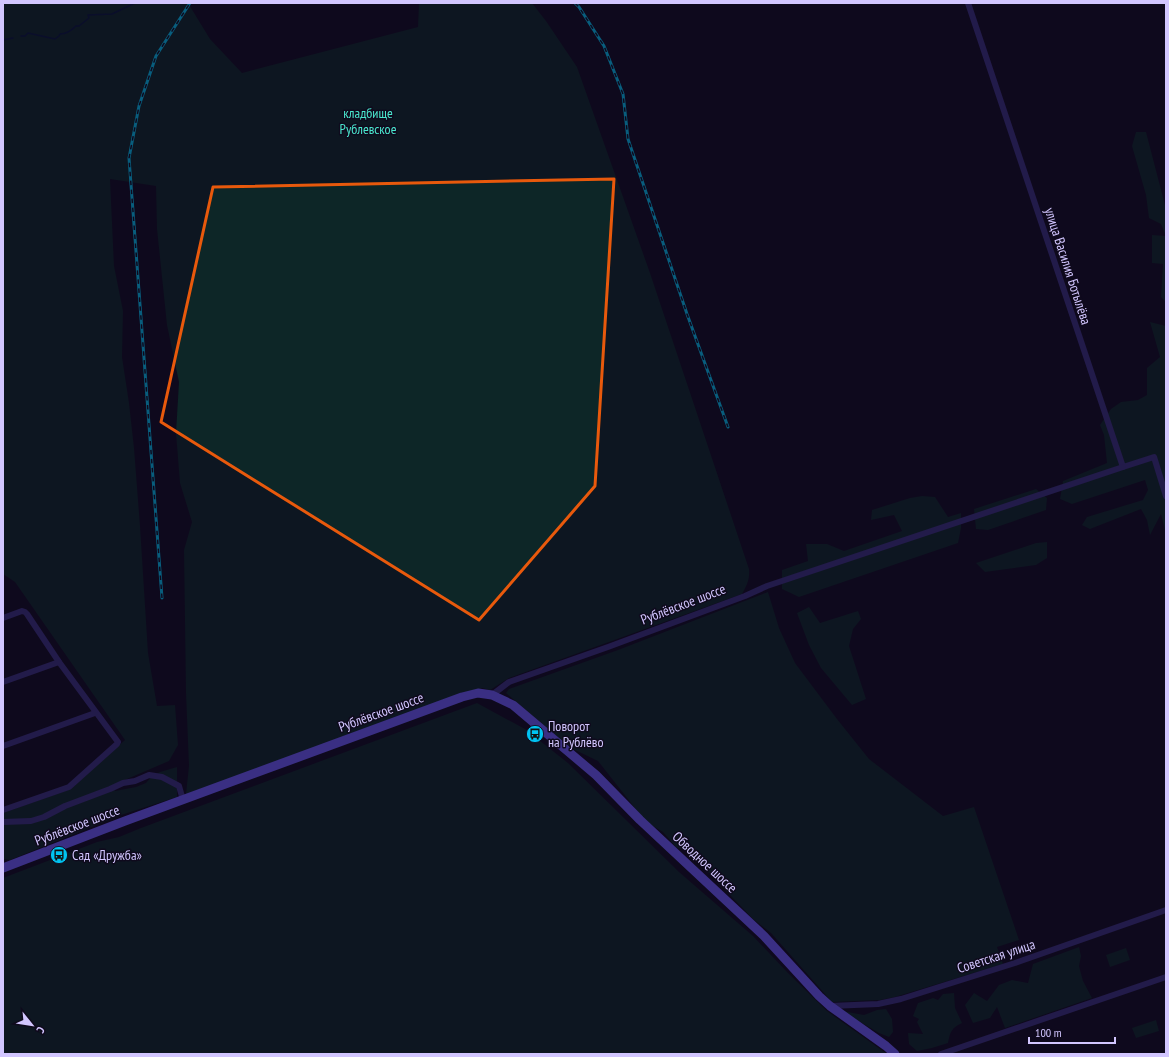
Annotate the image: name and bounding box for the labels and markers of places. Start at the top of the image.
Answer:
place label: Поворот на Рублёво [548,717,603,751]
bus stop icon: Поворот на Рублёво [525,724,545,744]
bus stop icon: Сад «Дружба» [49,845,69,865]
place label: Сад «Дружба» [72,846,142,864]

